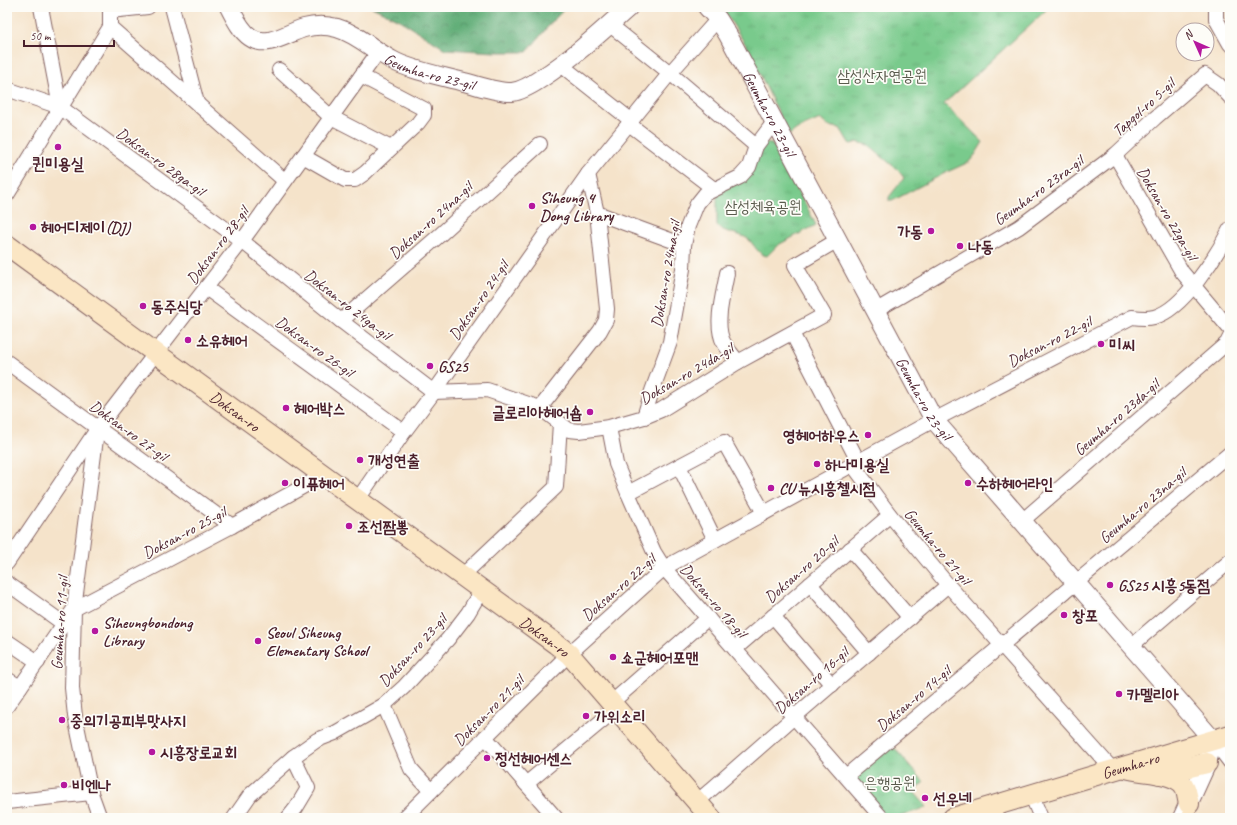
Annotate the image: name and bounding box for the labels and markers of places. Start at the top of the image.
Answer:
marker: 퀸미용실 [53,142,63,152]
place label: 퀸미용실 [32,154,84,174]
place label: Siheung 4 Dong Library [540,188,615,226]
marker: Siheung 4 Dong Library [527,201,537,211]
place label: 헤어디제이(DJ) [40,218,132,238]
marker: 헤어디제이(DJ) [28,222,38,232]
place label: 가동 [897,222,923,242]
marker: 가동 [926,226,936,236]
place label: 나동 [968,237,994,257]
marker: 나동 [955,241,965,251]
place label: 동주식당 [151,297,203,317]
marker: 동주식당 [138,301,148,311]
place label: 소유헤어 [196,331,248,351]
marker: 소유헤어 [183,335,193,345]
place label: 미씨 [1109,335,1135,355]
marker: 미씨 [1096,339,1106,349]
place label: GS25 [438,357,470,377]
marker: GS25 [425,361,435,371]
place label: 헤어박스 [293,399,346,419]
marker: 헤어박스 [281,403,291,413]
place label: 글로리아헤어숍 [492,403,582,423]
marker: 글로리아헤어숍 [585,407,595,417]
place label: 영헤어하우스 [783,426,860,446]
marker: 영헤어하우스 [863,430,873,440]
place label: 개성연출 [368,451,420,471]
marker: 개성연출 [355,455,365,465]
place label: 하나미용실 [824,455,890,475]
marker: 하나미용실 [812,459,822,469]
place label: 이퓨헤어 [293,474,345,494]
place label: 수하헤어라인 [976,474,1053,494]
marker: 이퓨헤어 [280,478,290,488]
marker: 수하헤어라인 [963,478,973,488]
place label: CU 뉴시흥첼시점 [779,479,875,499]
marker: CU 뉴시흥첼시점 [766,483,776,493]
place label: 조선짬뽕 [357,517,409,537]
marker: 조선짬뽕 [344,521,354,531]
place label: GS25 시흥5동점 [1118,576,1210,596]
marker: GS25 시흥5동점 [1105,580,1115,590]
place label: 창포 [1072,606,1098,626]
marker: 창포 [1059,610,1069,620]
place label: Siheungbondong Library [103,613,194,651]
place label: Seoul Siheung Elementary School [266,623,371,661]
marker: Siheungbondong Library [90,626,100,636]
marker: Seoul Siheung Elementary School [253,636,263,646]
place label: 쇼군헤어포맨 [621,648,698,668]
marker: 쇼군헤어포맨 [608,652,618,662]
place label: 카멜리아 [1127,685,1179,705]
marker: 카멜리아 [1114,689,1124,699]
place label: 가위소리 [594,707,646,727]
place label: 중의기공피부맛사지 [70,711,186,731]
marker: 가위소리 [581,711,591,721]
marker: 중의기공피부맛사지 [57,715,67,725]
place label: 시흥장로교회 [160,743,237,763]
marker: 시흥장로교회 [147,747,157,757]
place label: 정선헤어센스 [495,749,572,769]
marker: 정선헤어센스 [482,753,492,763]
place label: 비엔나 [72,776,112,796]
marker: 비엔나 [59,780,69,790]
place label: 선우네 [933,789,972,809]
marker: 선우네 [920,793,930,803]

